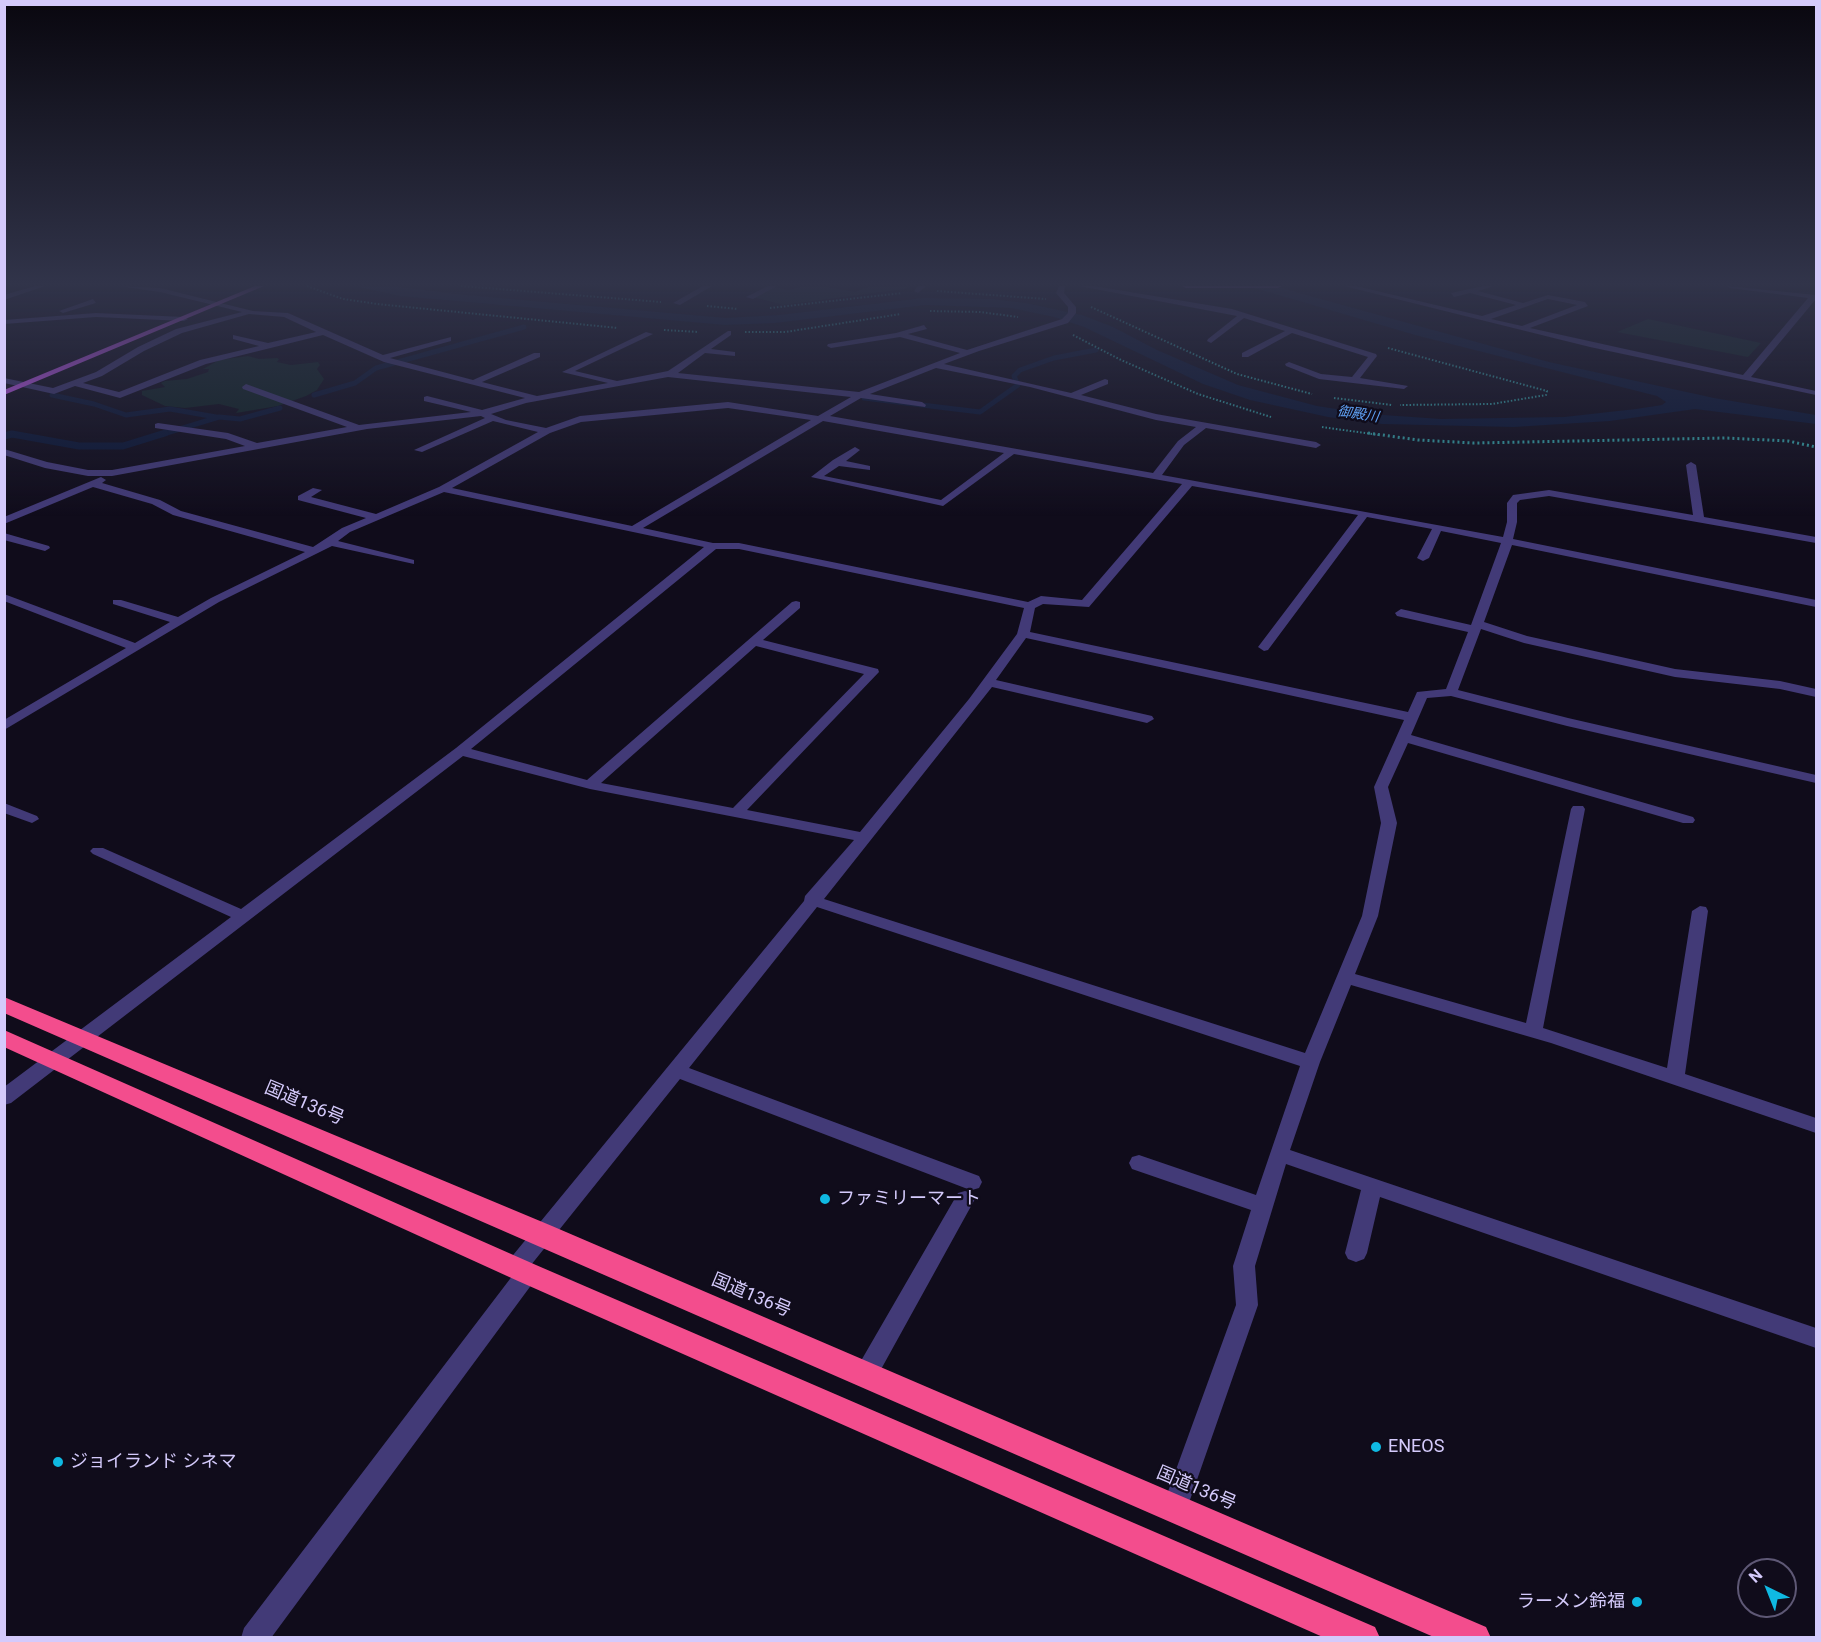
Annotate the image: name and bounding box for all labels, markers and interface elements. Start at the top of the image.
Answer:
water label: 御殿川 [1336,403,1380,427]
street label: 国道136号 [261,1078,347,1130]
place label: ファミリーマート [837,1188,981,1210]
marker: ファミリーマート [818,1192,832,1206]
street label: 国道136号 [708,1270,794,1322]
place label: ENEOS [1388,1436,1444,1458]
marker: ENEOS [1369,1440,1383,1454]
place label: ジョイランド シネマ [70,1451,236,1473]
marker: ジョイランド シネマ [51,1455,65,1469]
street label: 国道136号 [1153,1463,1239,1515]
north arrow [1737,1558,1797,1618]
text: N [1745,1565,1766,1587]
place label: ラーメン鈴福 [1517,1591,1625,1613]
marker: ラーメン鈴福 [1630,1595,1644,1609]

